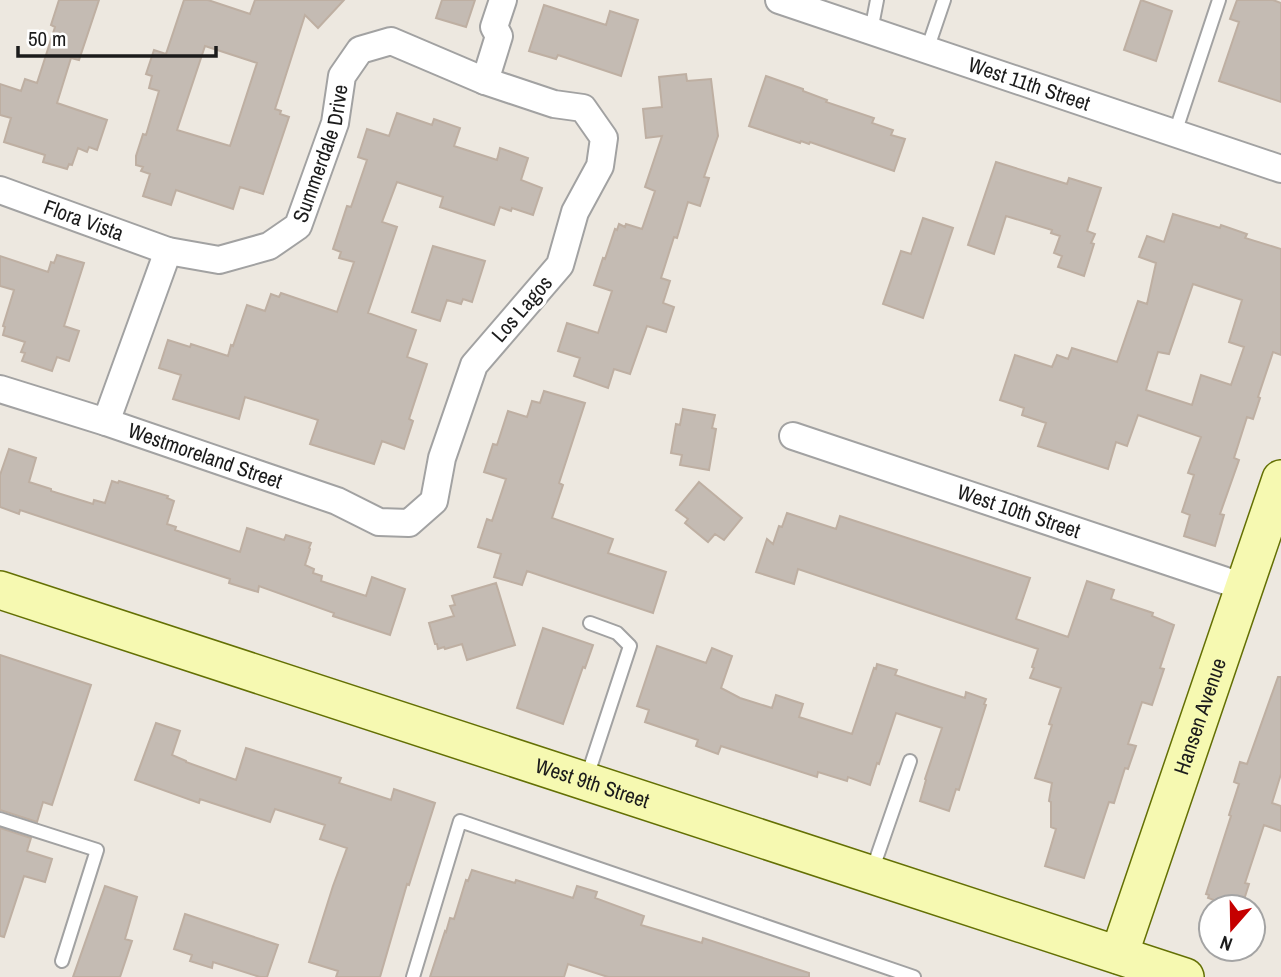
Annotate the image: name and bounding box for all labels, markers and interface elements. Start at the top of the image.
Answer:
scale bar [18,14,215,58]
text: 50 m [28,24,66,53]
street label: West 11th Street [965,50,1094,118]
street label: Summerdale Drive [285,83,355,226]
street label: Flora Vista [40,192,128,248]
street label: Los Lagos [485,269,559,348]
street label: Westmoreland Street [124,416,286,496]
street label: West 10th Street [954,477,1084,545]
street label: Hansen Avenue [1166,654,1233,778]
street label: West 9th Street [532,751,653,815]
north arrow [1197,893,1267,963]
text: N [1216,930,1236,958]

